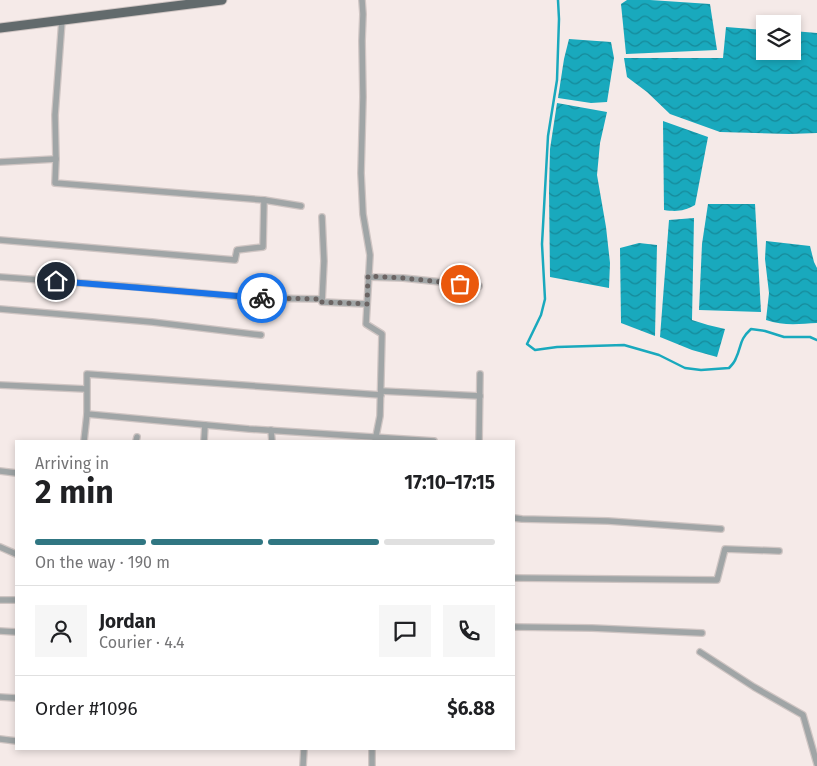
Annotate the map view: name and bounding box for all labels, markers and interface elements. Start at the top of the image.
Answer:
map controls [756,15,801,60]
button: layers [756,15,801,60]
pin [35,260,77,302]
pin [439,263,481,305]
icon: home [42,267,70,295]
icon: bag [446,270,474,298]
courier [237,273,287,323]
icon: bike [248,284,276,312]
text: Arriving in [35,454,109,473]
text: 17:10–17:15 [404,471,495,494]
text: 2 min [35,473,114,511]
text: On the way · 190 m [35,553,170,572]
button: person [35,605,87,657]
button: chat [379,605,431,657]
button: phone [443,605,495,657]
text: Jordan [99,610,156,633]
text: Courier · 4.4 [99,633,185,652]
text: Order #1096 [35,697,138,720]
text: $6.88 [447,697,495,720]

